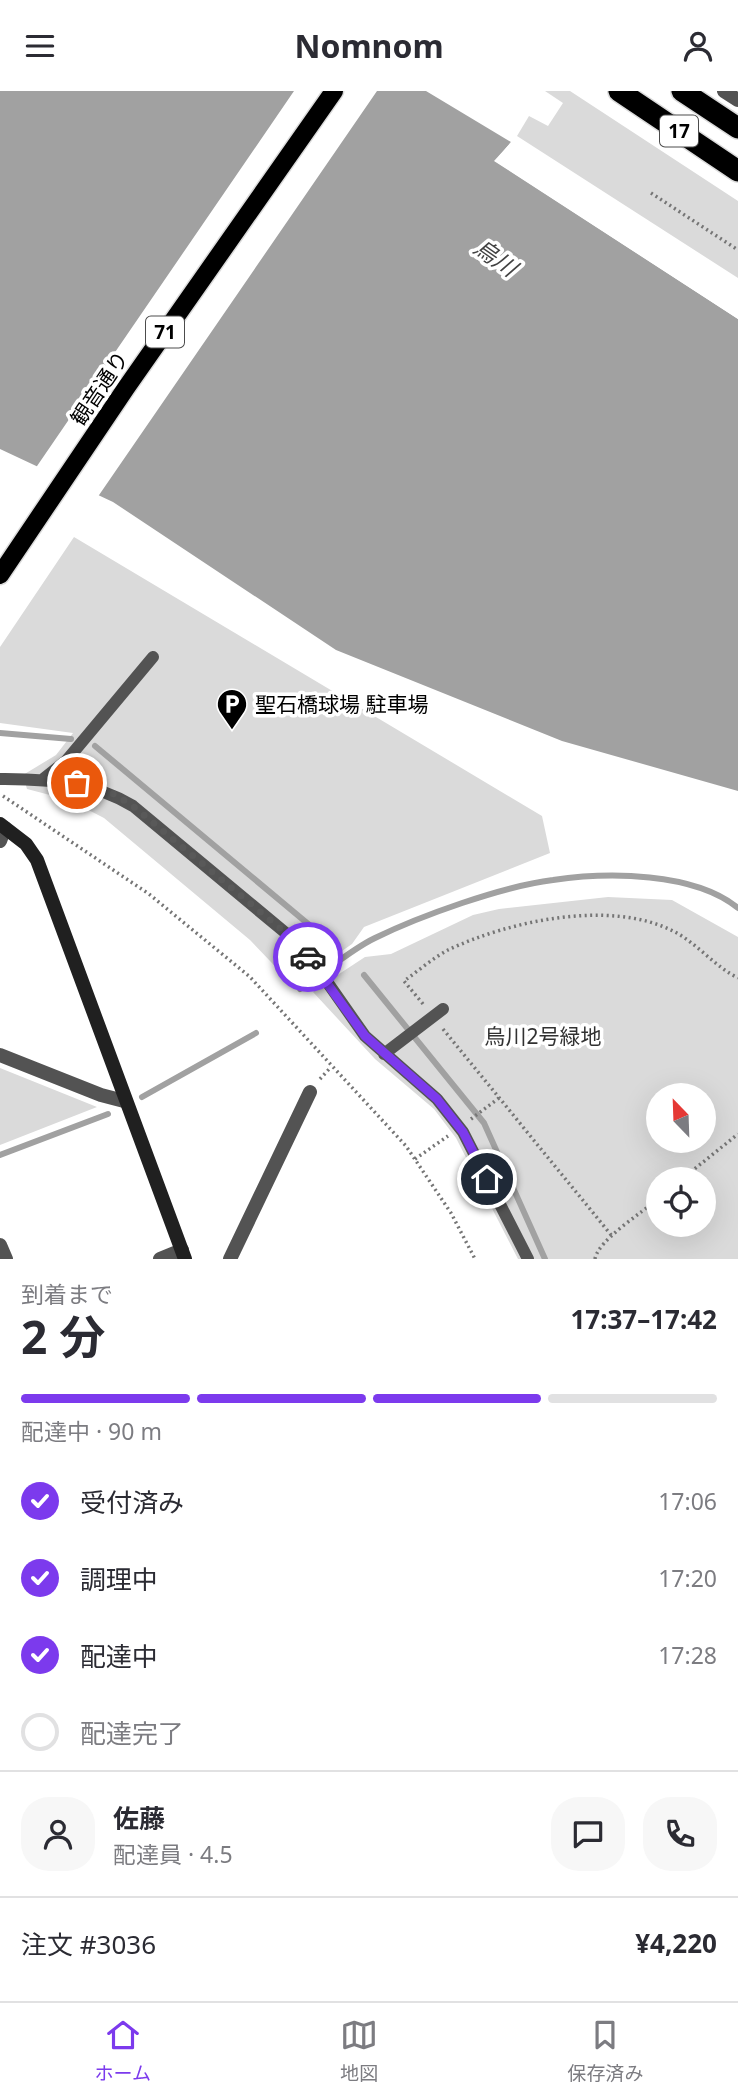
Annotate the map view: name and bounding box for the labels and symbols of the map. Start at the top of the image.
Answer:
road number: 17 [660,115,698,147]
water label: 烏川 [468,231,526,285]
road number: 71 [146,317,184,347]
street label: 観音通り [64,345,134,431]
parking icon: 聖石橋球場 駐車場 [215,687,249,731]
place label: 聖石橋球場 駐車場 [255,690,428,718]
pin [47,753,107,813]
courier [273,922,343,992]
park label: 烏川2号緑地 [484,1022,602,1050]
north arrow [646,1083,716,1153]
pin [457,1149,517,1209]

